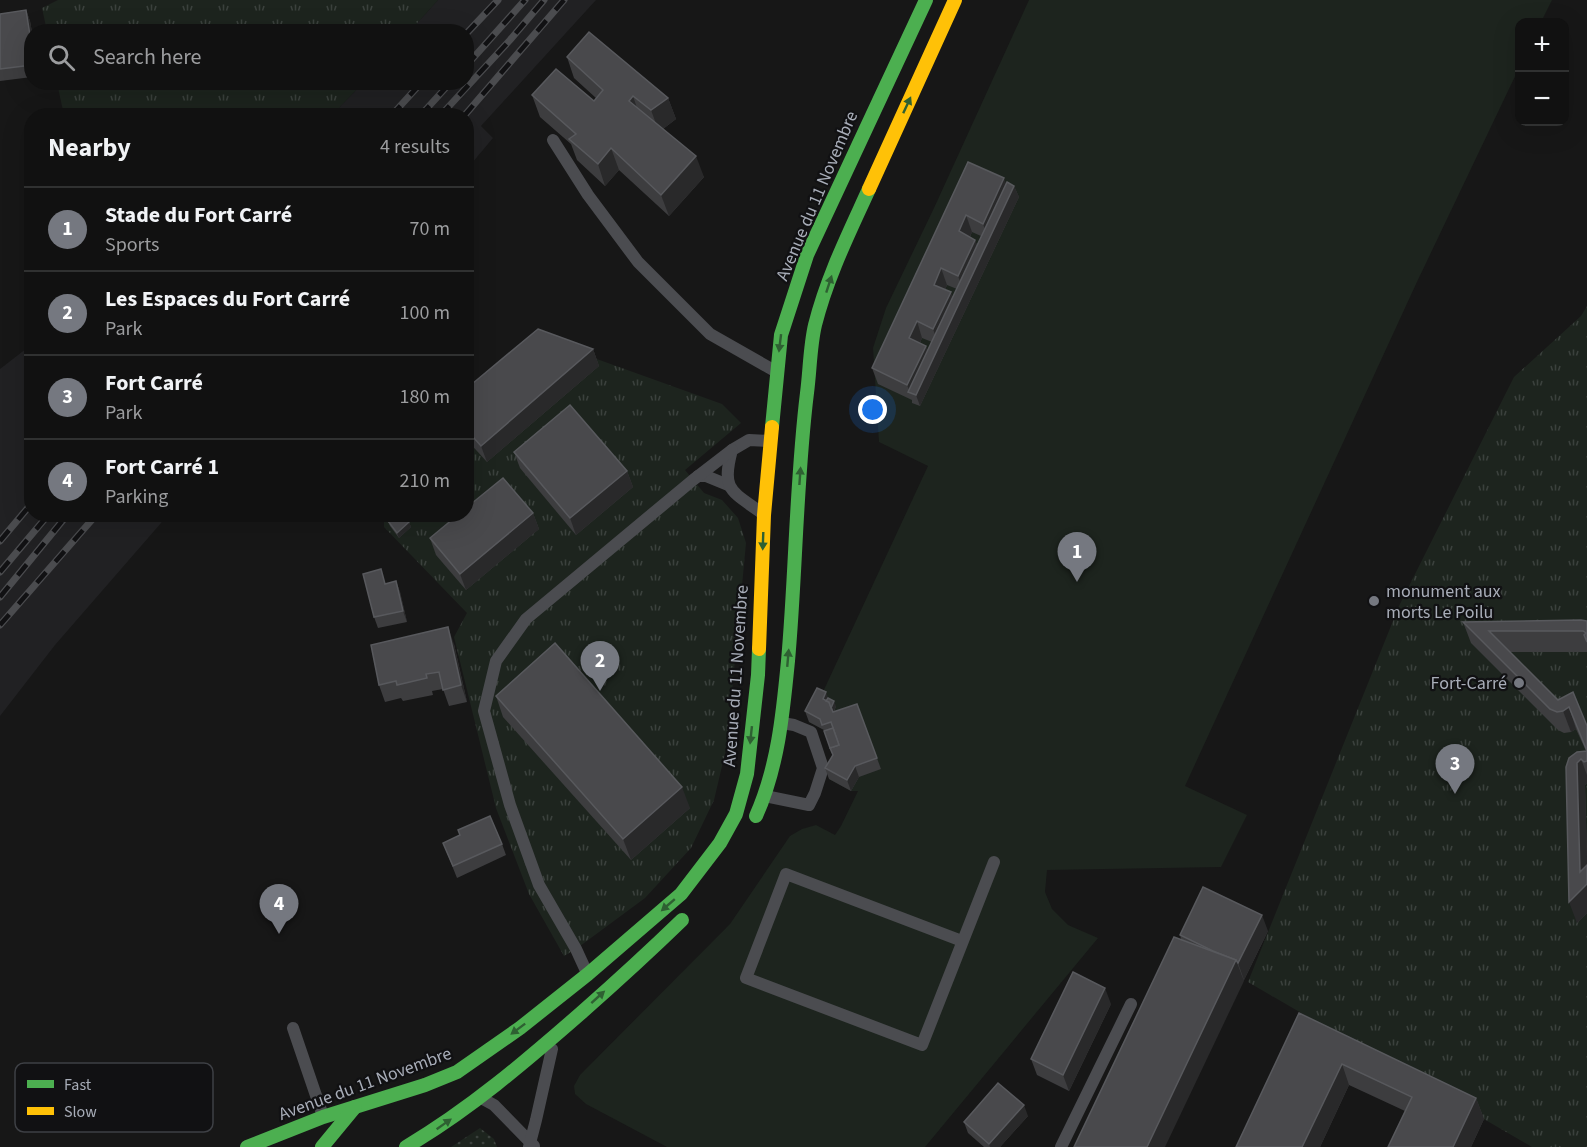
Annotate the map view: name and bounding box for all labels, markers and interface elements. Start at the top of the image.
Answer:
map controls [1515,18,1569,126]
button: + [1515,18,1569,72]
search box [24,24,474,90]
icon: search [45,41,78,74]
text: Search here [93,41,201,73]
button: − [1515,72,1569,126]
one-way arrow [903,97,912,114]
street label: Avenue du 11 Novembre [770,107,864,285]
text: Nearby [48,129,131,166]
text: 4 results [380,133,450,161]
text: Stade du Fort Carré [105,199,292,231]
text: 1 [62,215,73,243]
text: 70 m [410,215,450,243]
text: Sports [105,231,160,259]
one-way arrow [825,275,834,293]
text: Les Espaces du Fort Carré [105,283,350,315]
text: 2 [62,299,73,327]
text: 100 m [400,299,450,327]
text: Park [105,315,142,343]
one-way arrow [776,334,785,353]
text: Fort Carré [105,367,203,399]
text: 3 [62,383,73,411]
text: 180 m [400,383,450,411]
your location [858,395,887,424]
text: Park [105,399,142,427]
text: Fort Carré 1 [105,451,219,483]
one-way arrow [795,466,804,485]
text: 4 [62,467,73,495]
text: 210 m [400,467,450,495]
text: Parking [105,483,168,511]
one-way arrow [759,531,768,550]
pin: 1 [1058,532,1096,582]
place label: monument aux morts Le Poilu [1386,579,1501,625]
street label: Avenue du 11 Novembre [717,584,755,768]
marker: monument aux morts Le Poilu [1367,594,1381,608]
pin: 2 [580,642,620,691]
one-way arrow [783,649,793,668]
place label: Fort-Carré [1431,671,1507,696]
marker: Fort-Carré [1512,676,1526,690]
one-way arrow [746,726,756,745]
pin: 3 [1436,744,1474,794]
pin: 4 [260,884,298,934]
one-way arrow [660,899,676,912]
one-way arrow [590,991,605,1004]
one-way arrow [510,1023,525,1035]
street label: Avenue du 11 Novembre [275,1041,455,1127]
legend [15,1063,213,1132]
text: Fast [64,1074,92,1096]
text: Slow [64,1101,97,1123]
one-way arrow [436,1118,452,1130]

